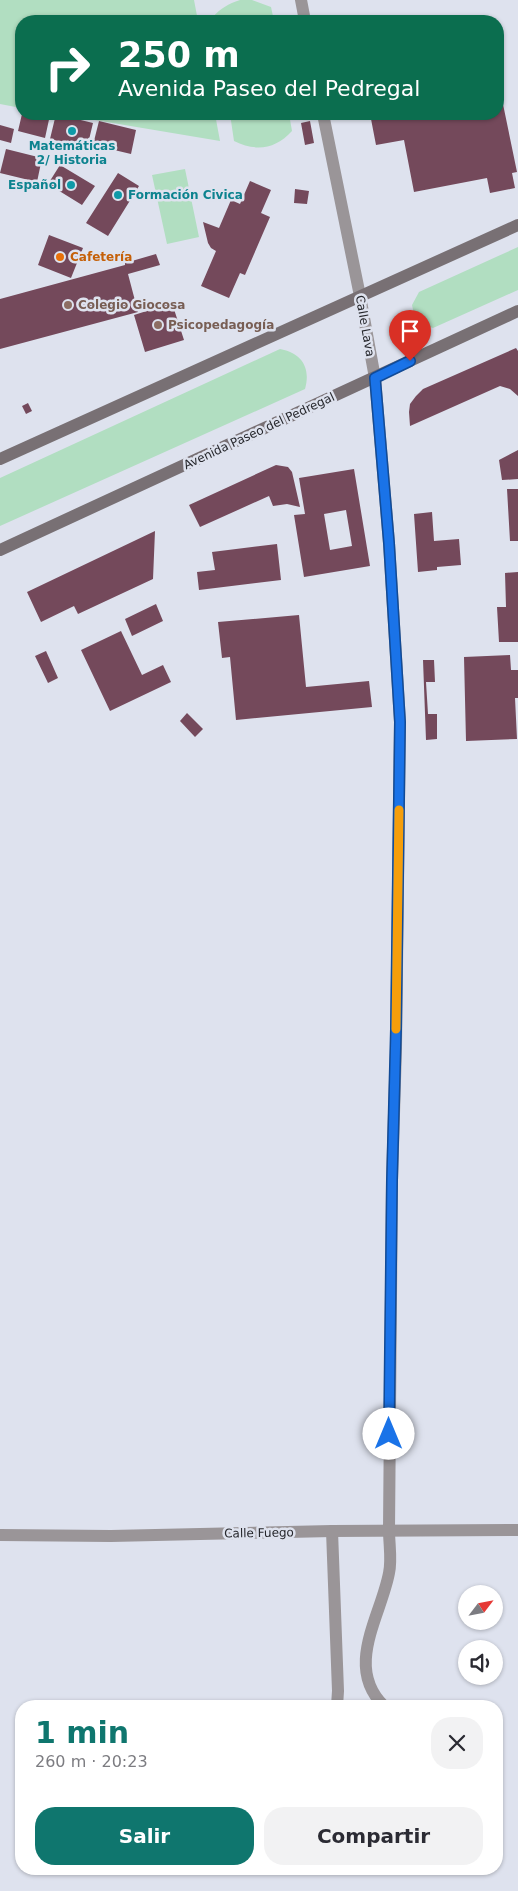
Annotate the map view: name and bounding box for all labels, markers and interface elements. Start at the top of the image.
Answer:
icon: right [35,35,100,100]
text: 250 m [118,35,240,75]
text: Avenida Paseo del Pedregal [118,76,420,101]
marker: Matemáticas 2/ Historia [66,125,78,137]
place label: Matemáticas 2/ Historia [29,139,115,167]
place label: Español [8,178,61,192]
marker: Español [65,179,77,191]
place label: Formación Civica [128,188,243,202]
marker: Formación Civica [112,189,124,201]
place label: Cafetería [70,250,132,264]
marker: Cafetería [54,251,66,263]
street label: Calle Lava [353,294,377,358]
place label: Colegio Giocosa [78,298,185,312]
marker: Colegio Giocosa [62,299,74,311]
pin [389,310,431,361]
icon: arrive [396,317,424,345]
place label: Psicopedagogía [168,318,274,332]
marker: Psicopedagogía [152,319,164,331]
street label: Avenida Paseo del Pedregal [181,390,337,472]
position arrow [362,1407,414,1459]
street label: Calle Fuego [224,1525,294,1541]
north arrow [458,1585,502,1630]
map controls [458,1585,503,1685]
button: sound [458,1640,503,1685]
text: 1 min [35,1715,129,1750]
button: close [431,1717,483,1769]
text: 260 m · 20:23 [35,1752,148,1771]
button: Salir [35,1807,254,1865]
button: Compartir [264,1807,483,1865]

